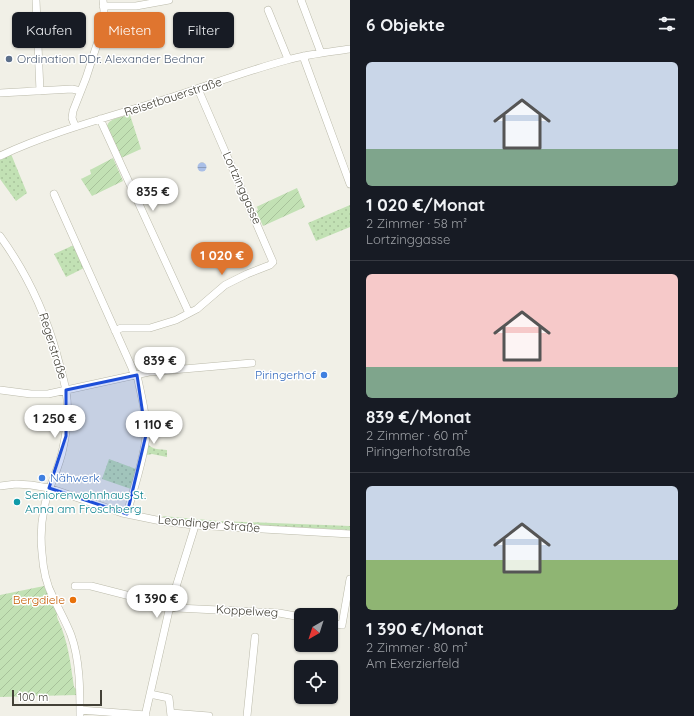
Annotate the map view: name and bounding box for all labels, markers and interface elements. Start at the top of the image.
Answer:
chip: Kaufen [12,12,86,48]
chip: Mieten [94,12,165,48]
chip: Filter [173,12,234,48]
icon: filters [656,13,678,35]
text: 6 Objekte [366,14,445,35]
place label: Ordination DDr. Alexander Bednar [17,51,205,66]
marker: Ordination DDr. Alexander Bednar [4,54,14,64]
street label: Reisetbauerstraße [122,74,224,119]
icon: home [486,88,558,160]
street label: Lortzinggasse [220,149,265,227]
pin: 835 € [125,178,181,212]
text: 835 € [136,183,170,199]
text: 1 020 €/Monat [366,194,485,215]
text: 2 Zimmer · 58 m² [366,215,467,231]
text: Lortzinggasse [366,231,450,247]
pin: 1 020 € [185,242,259,276]
text: 1 020 € [200,247,244,263]
icon: home [486,300,558,372]
street label: Regerstraße [36,311,71,381]
pin: 839 € [132,347,188,381]
text: 839 € [143,352,177,368]
place label: Piringerhof [255,367,317,382]
marker: Piringerhof [319,370,329,380]
pin: 1 250 € [18,405,92,439]
text: 839 €/Monat [366,406,471,427]
text: 1 250 € [33,410,77,426]
pin: 1 110 € [117,411,191,445]
text: 1 110 € [135,416,173,432]
text: 2 Zimmer · 60 m² [366,427,468,443]
text: Piringerhofstraße [366,443,470,459]
place label: Nähwerk [50,470,100,485]
marker: Nähwerk [37,473,47,483]
place label: Seniorenwohnhaus St. Anna am Froschberg [25,487,146,516]
marker: Seniorenwohnhaus St. Anna am Froschberg [12,497,22,507]
street label: Leondinger Straße [157,512,261,535]
icon: home [486,512,558,584]
pin: 1 390 € [120,585,194,619]
text: 1 390 € [136,590,178,606]
place label: Bergdiele [13,592,65,607]
marker: Bergdiele [68,595,78,605]
street label: Koppelweg [216,601,278,620]
north arrow [294,608,338,652]
map controls [294,608,338,704]
text: 1 390 €/Monat [366,618,484,639]
text: 2 Zimmer · 80 m² [366,639,468,655]
text: Am Exerzierfeld [366,655,459,671]
button: locate [294,660,338,704]
scale bar [12,688,102,707]
text: 100 m [18,690,48,704]

